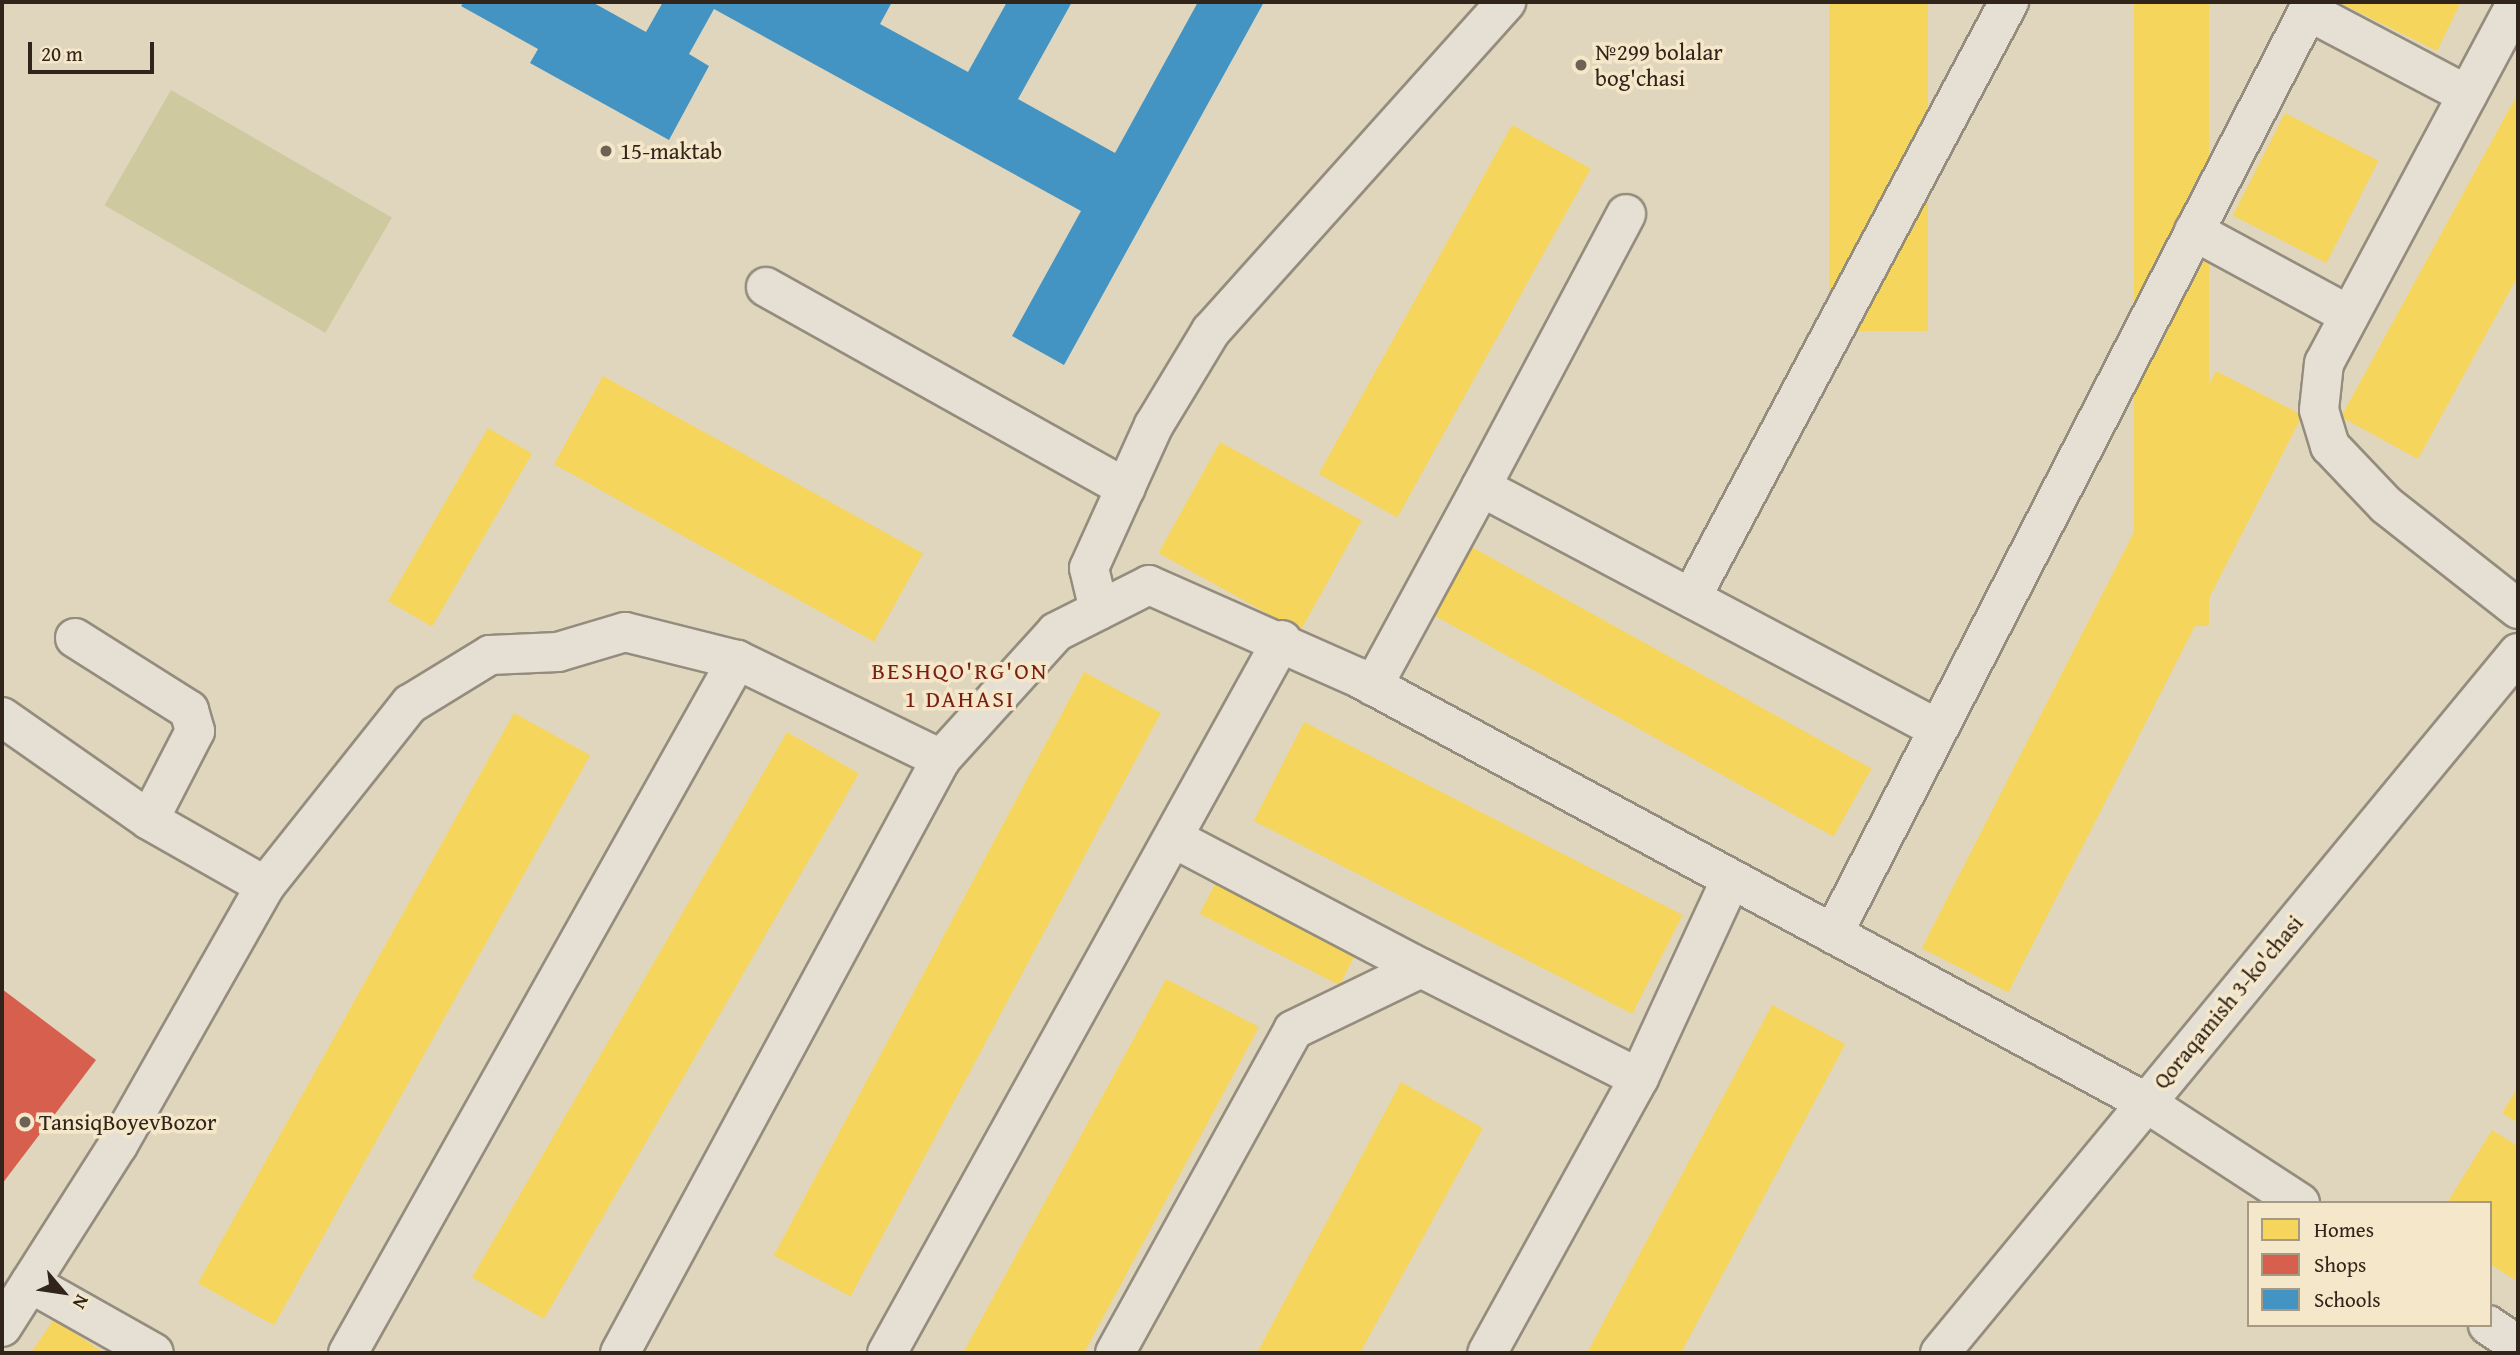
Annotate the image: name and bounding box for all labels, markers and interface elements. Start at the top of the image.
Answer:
scale bar [32,28,158,72]
text: 20 m [41,38,83,69]
place label: №299 bolalar bog'chasi [1595,38,1723,92]
marker: №299 bolalar bog'chasi [1573,57,1589,73]
place label: 15-maktab [620,137,722,165]
marker: 15-maktab [598,143,614,159]
district label: BESHQO'RG'ON 1 DAHASI [873,657,1047,713]
street label: Qoraqamish 3-ko'chasi [2147,910,2309,1094]
place label: TansiqBoyevBozor [39,1108,217,1136]
marker: TansiqBoyevBozor [17,1114,33,1130]
legend [2247,1201,2492,1327]
text: Homes [2314,1214,2374,1245]
text: Shops [2314,1249,2366,1280]
north arrow [28,1257,98,1327]
text: Schools [2314,1284,2381,1315]
text: N [66,1290,97,1315]

